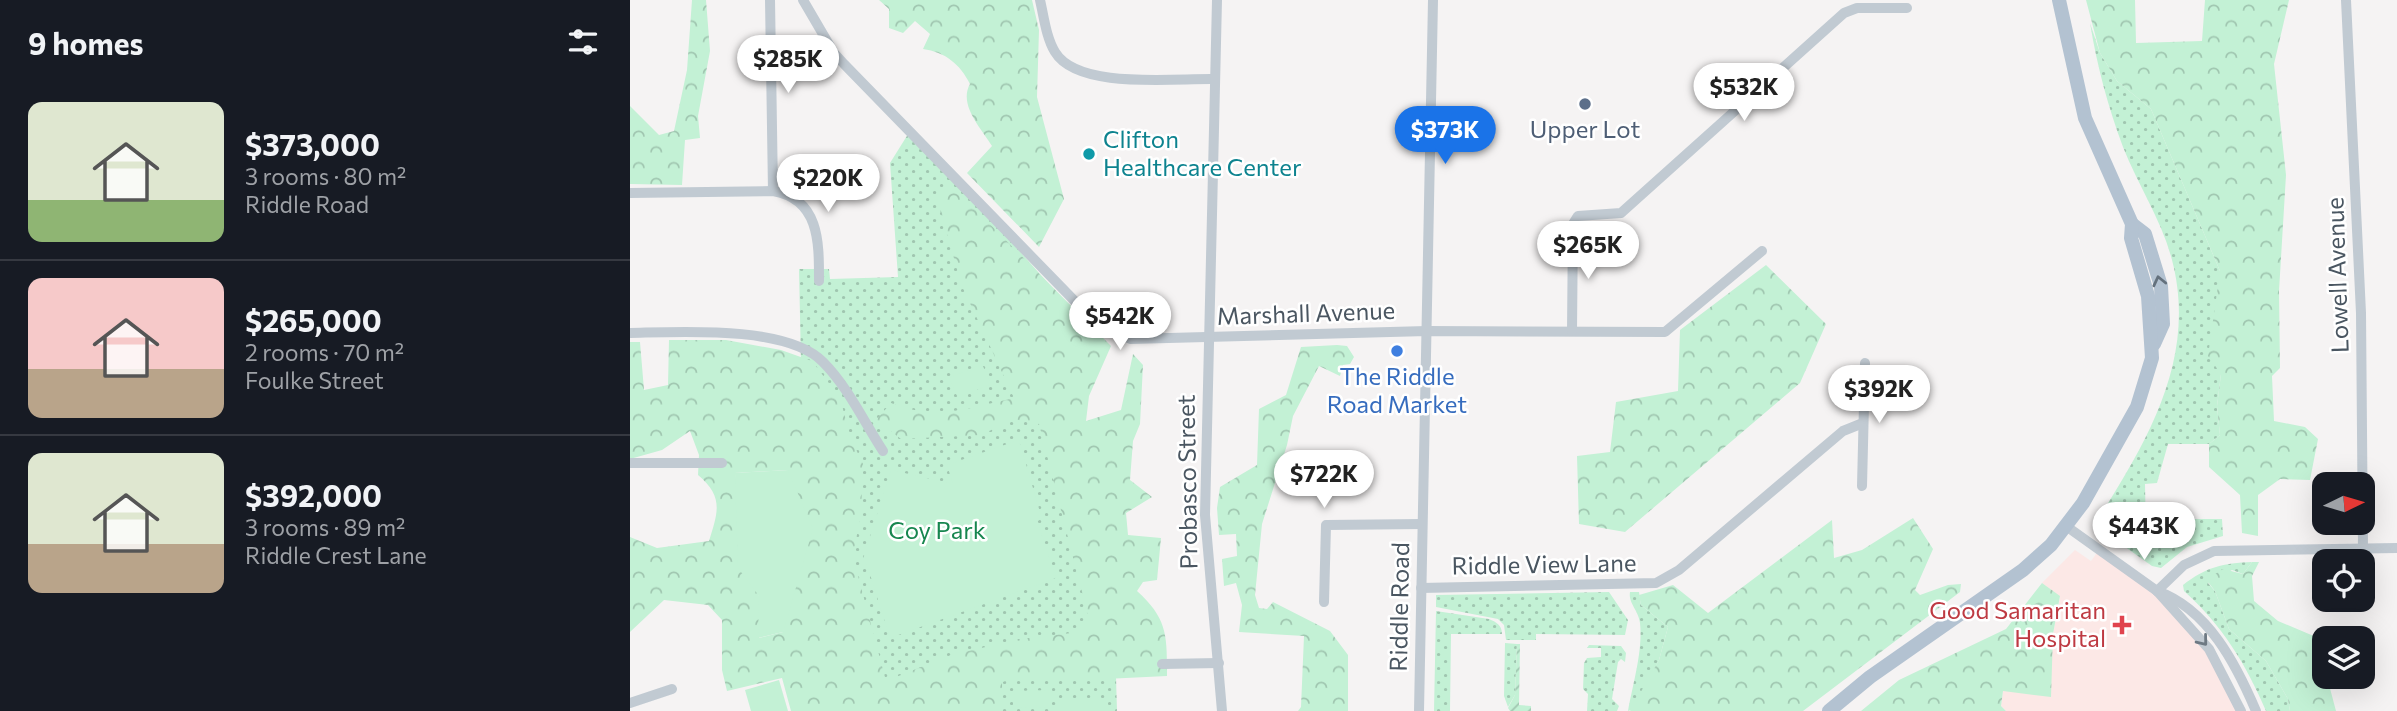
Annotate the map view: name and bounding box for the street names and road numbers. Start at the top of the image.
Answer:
street label: Lowell Avenue [2319,197,2354,353]
street label: Marshall Avenue [1216,295,1396,330]
street label: Probasco Street [1170,394,1203,570]
street label: Riddle Road [1383,542,1414,672]
street label: Riddle View Lane [1451,547,1637,580]

